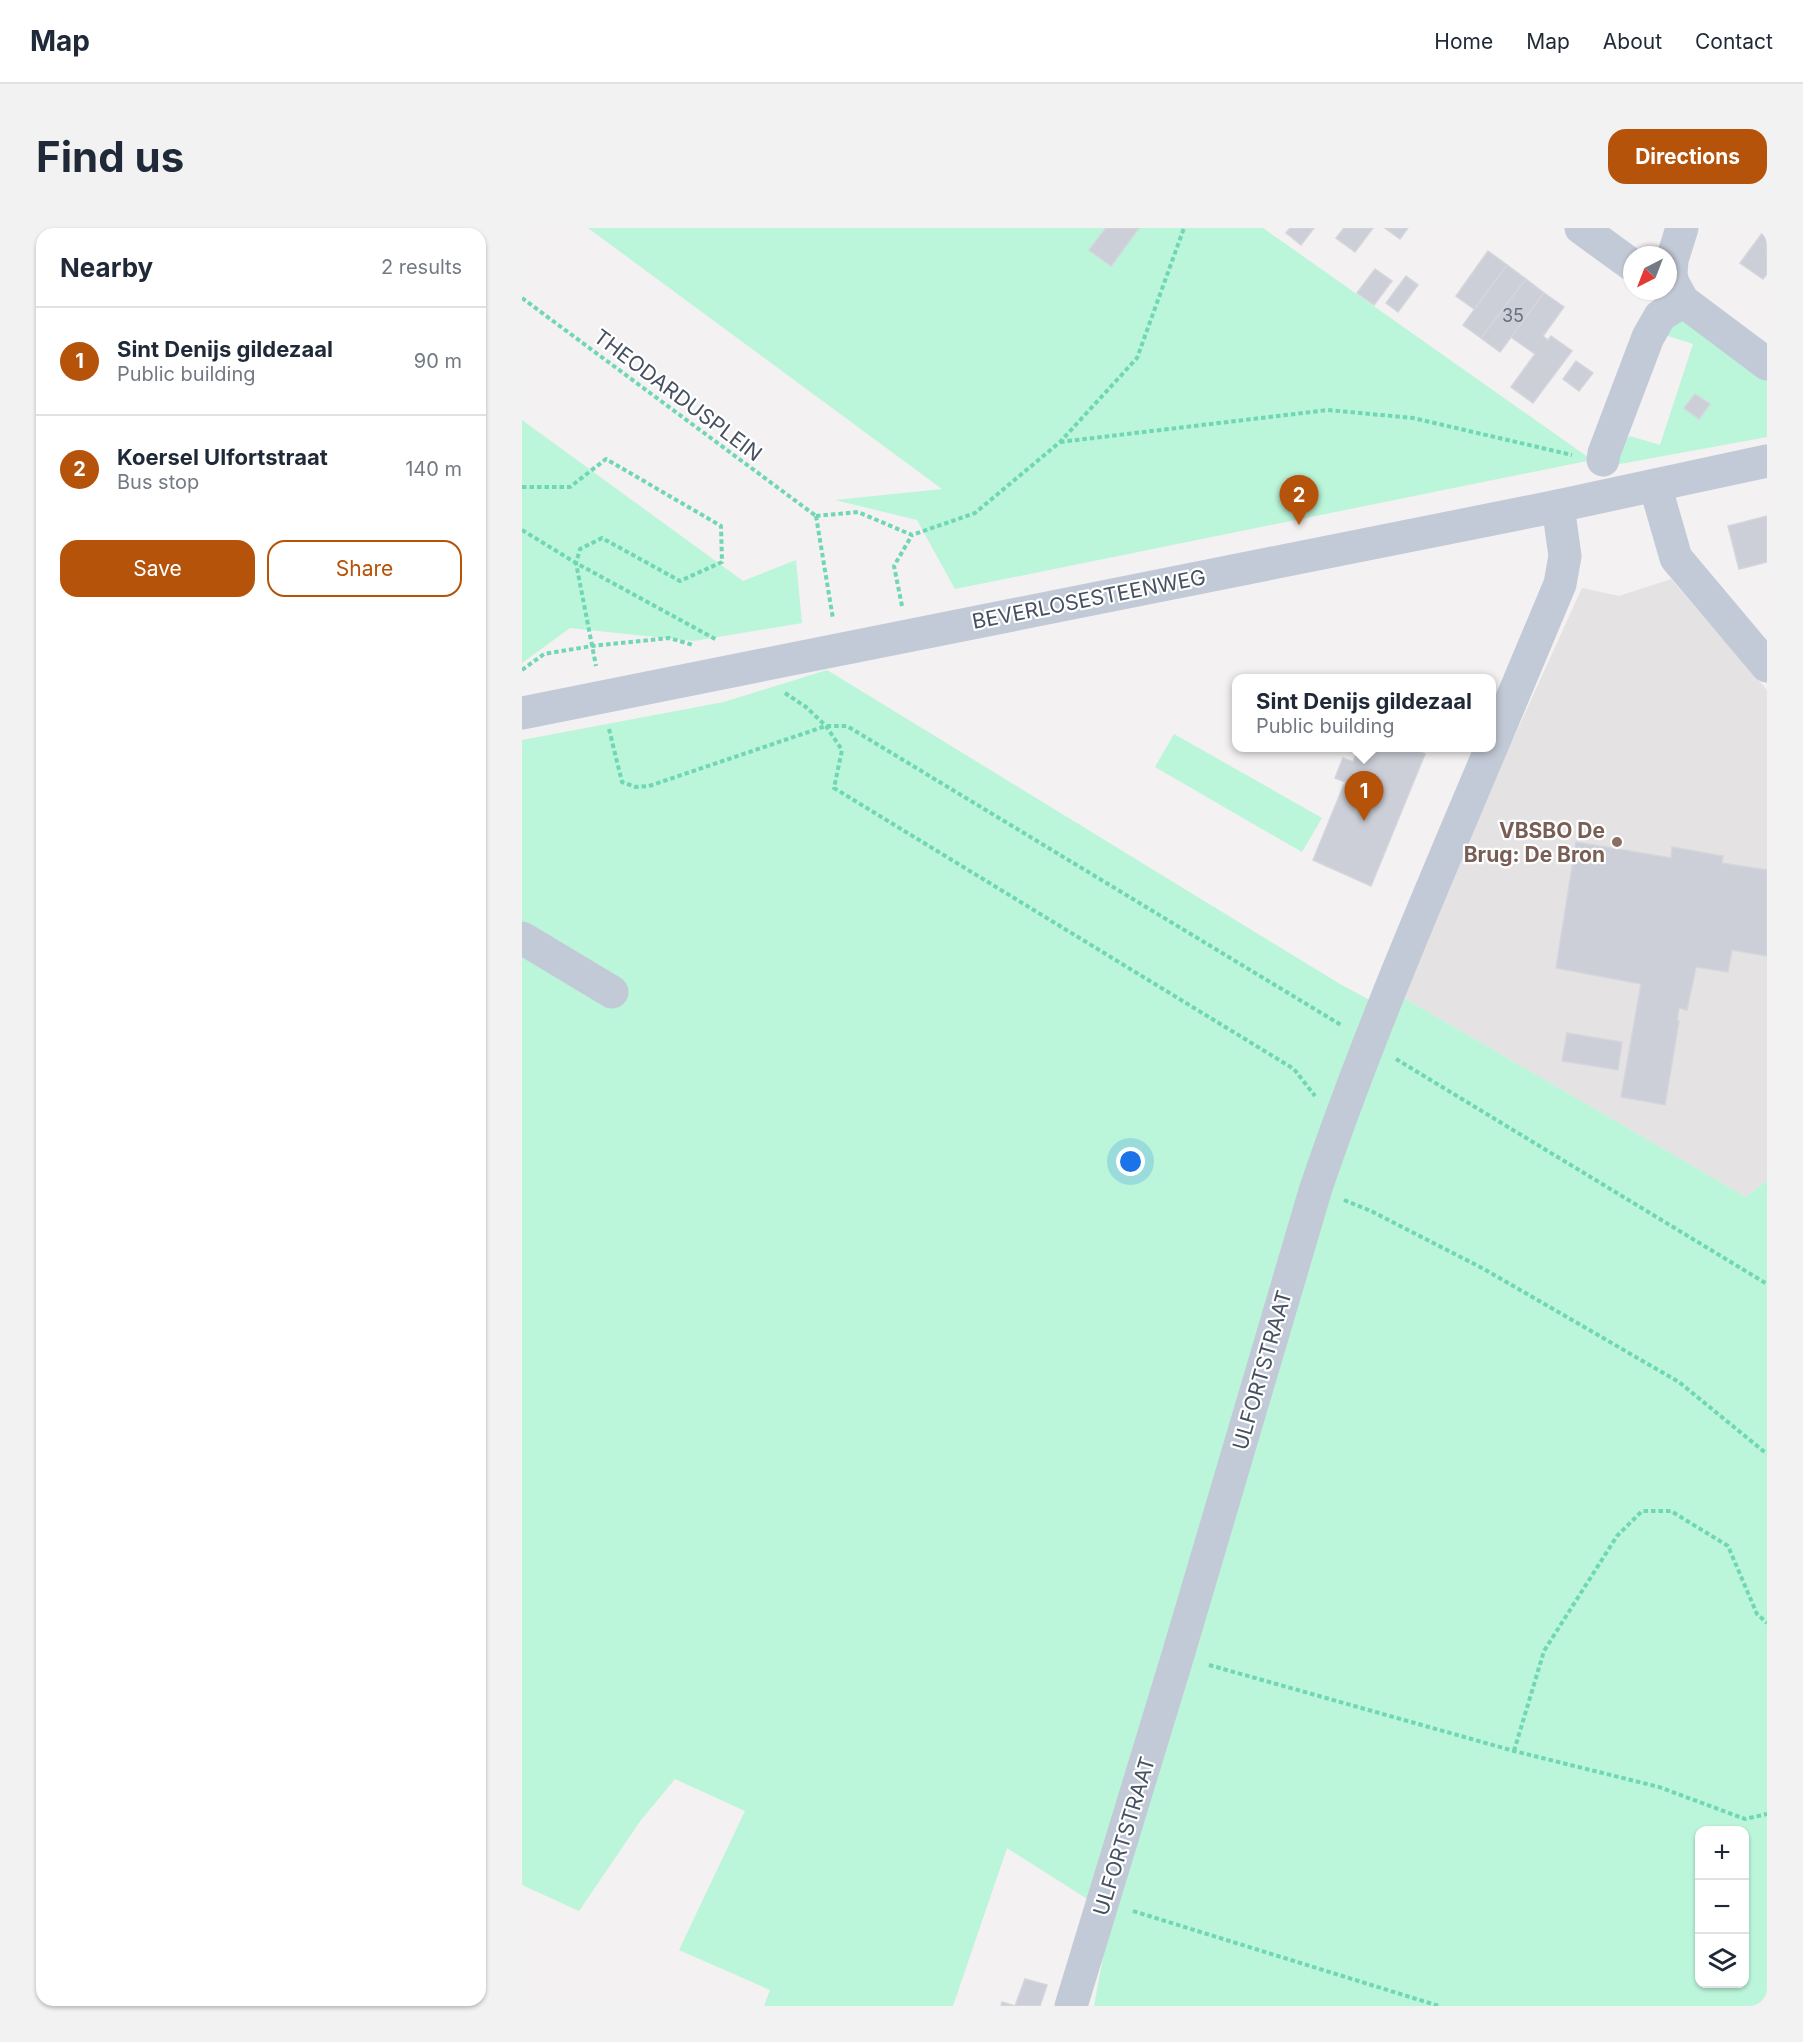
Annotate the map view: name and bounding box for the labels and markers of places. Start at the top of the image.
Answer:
pin: 2 [1280,476,1318,525]
pin: 1 [1344,772,1384,821]
place label: VBSBO De Brug: De Bron [1464,818,1605,867]
marker: VBSBO De Brug: De Bron [1610,835,1624,849]

